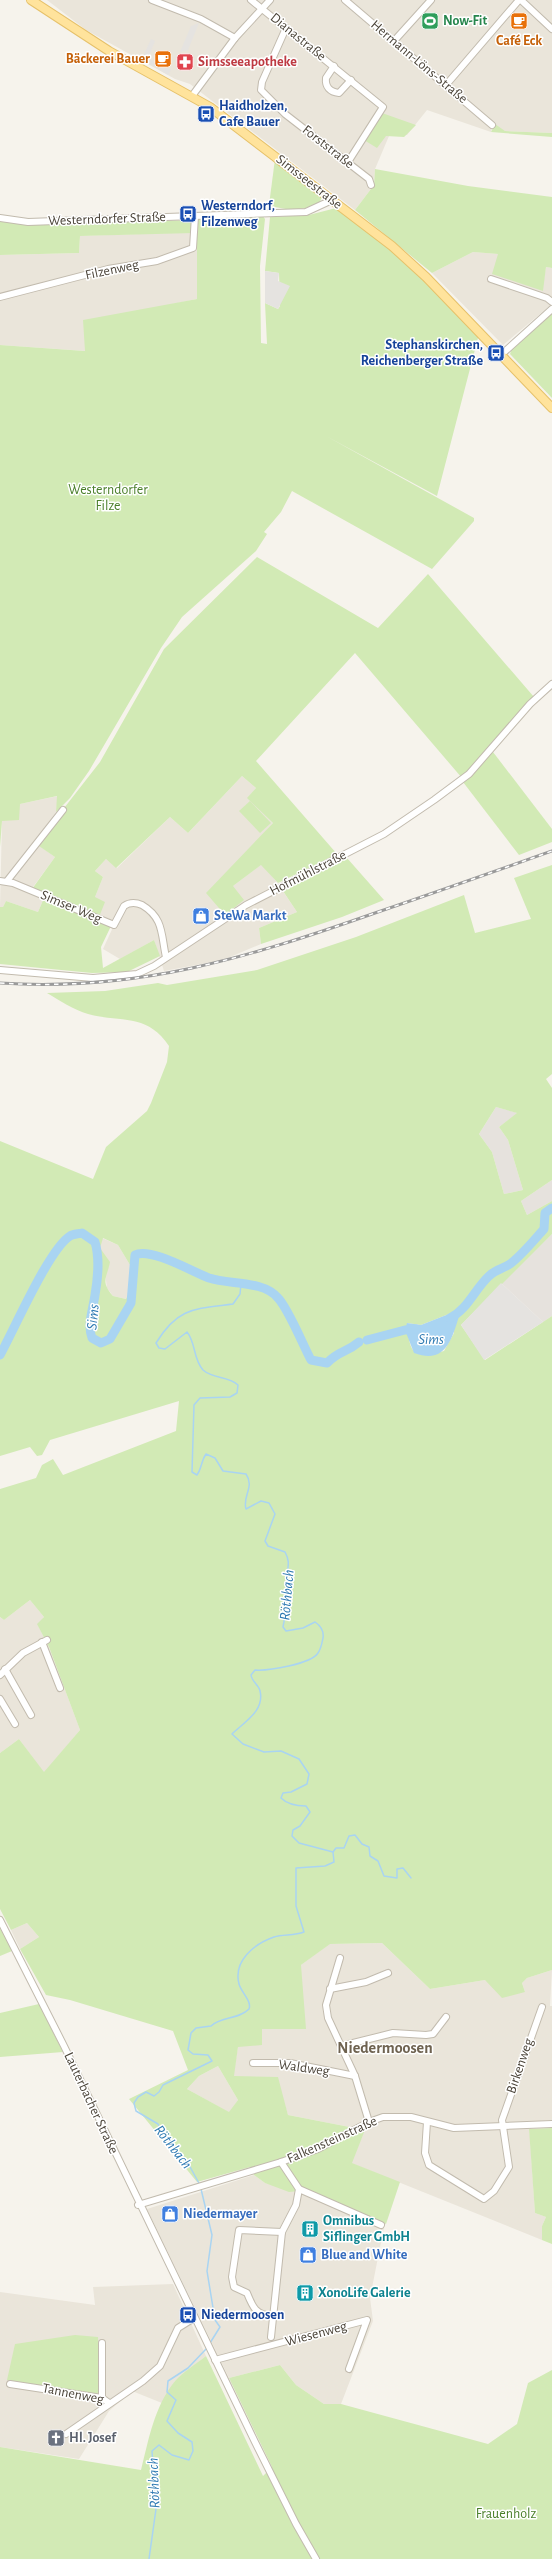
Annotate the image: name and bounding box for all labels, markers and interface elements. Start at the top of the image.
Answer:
street label: Dianastraße [267,10,329,64]
sports icon: Now-Fit [420,11,440,31]
cafe icon: Café Eck [509,11,529,31]
place label: Now-Fit [443,14,487,28]
street label: Hermann-Löns-Straße [368,18,470,106]
place label: Café Eck [496,34,542,48]
cafe icon: Bäckerei Bauer [153,49,173,69]
place label: Bäckerei Bauer [66,52,150,66]
pharmacy icon: Simsseeapotheke [175,52,195,72]
place label: Simsseeapotheke [198,55,297,69]
place label: Haidholzen, Cafe Bauer [219,99,287,129]
bus stop icon: Haidholzen, Cafe Bauer [196,104,216,124]
street label: Forststraße [300,123,356,171]
street label: Simsseestraße [273,152,345,212]
place label: Westerndorf, Filzenweg [201,199,275,229]
bus stop icon: Westerndorf, Filzenweg [178,204,198,224]
street label: Westerndorfer Straße [48,210,166,228]
street label: Filzenweg [84,257,140,282]
place label: Stephanskirchen, Reichenberger Straße [361,338,483,368]
bus stop icon: Stephanskirchen, Reichenberger Straße [486,343,506,363]
park label: Westerndorfer Filze [68,483,148,513]
street label: Hofmühlstraße [267,848,349,898]
street label: Simser Weg [38,888,104,926]
shop icon: SteWa Markt [191,906,211,926]
place label: SteWa Markt [214,909,287,923]
water label: Sims [84,1303,102,1330]
water label: Sims [418,1332,444,1347]
water label: Röthbach [277,1569,297,1621]
street label: Birkenweg [504,2036,536,2095]
district label: Niedermoosen [337,2040,433,2056]
street label: Lauterbacher Straße [61,2050,121,2156]
street label: Waldweg [278,2057,331,2079]
street label: Falkensteinstraße [285,2114,379,2166]
water label: Röthbach [151,2122,195,2172]
shop icon: Niedermayer [160,2204,180,2224]
place label: Niedermayer [183,2207,257,2221]
place label: Omnibus Siflinger GmbH [323,2214,410,2244]
building icon: Omnibus Siflinger GmbH [300,2219,320,2239]
shop icon: Blue and White [298,2245,318,2265]
place label: Blue and White [321,2248,408,2262]
building icon: XonoLife Galerie [295,2283,315,2303]
place label: XonoLife Galerie [318,2286,411,2300]
bus stop icon: Niedermoosen [178,2305,198,2325]
place label: Niedermoosen [201,2308,284,2322]
street label: Wiesenweg [284,2319,349,2349]
street label: Tannenweg [41,2381,105,2407]
church icon: Hl. Josef [46,2428,66,2448]
place label: Hl. Josef [69,2431,117,2445]
water label: Röthbach [146,2457,162,2509]
park label: Frauenholz [476,2507,537,2521]

